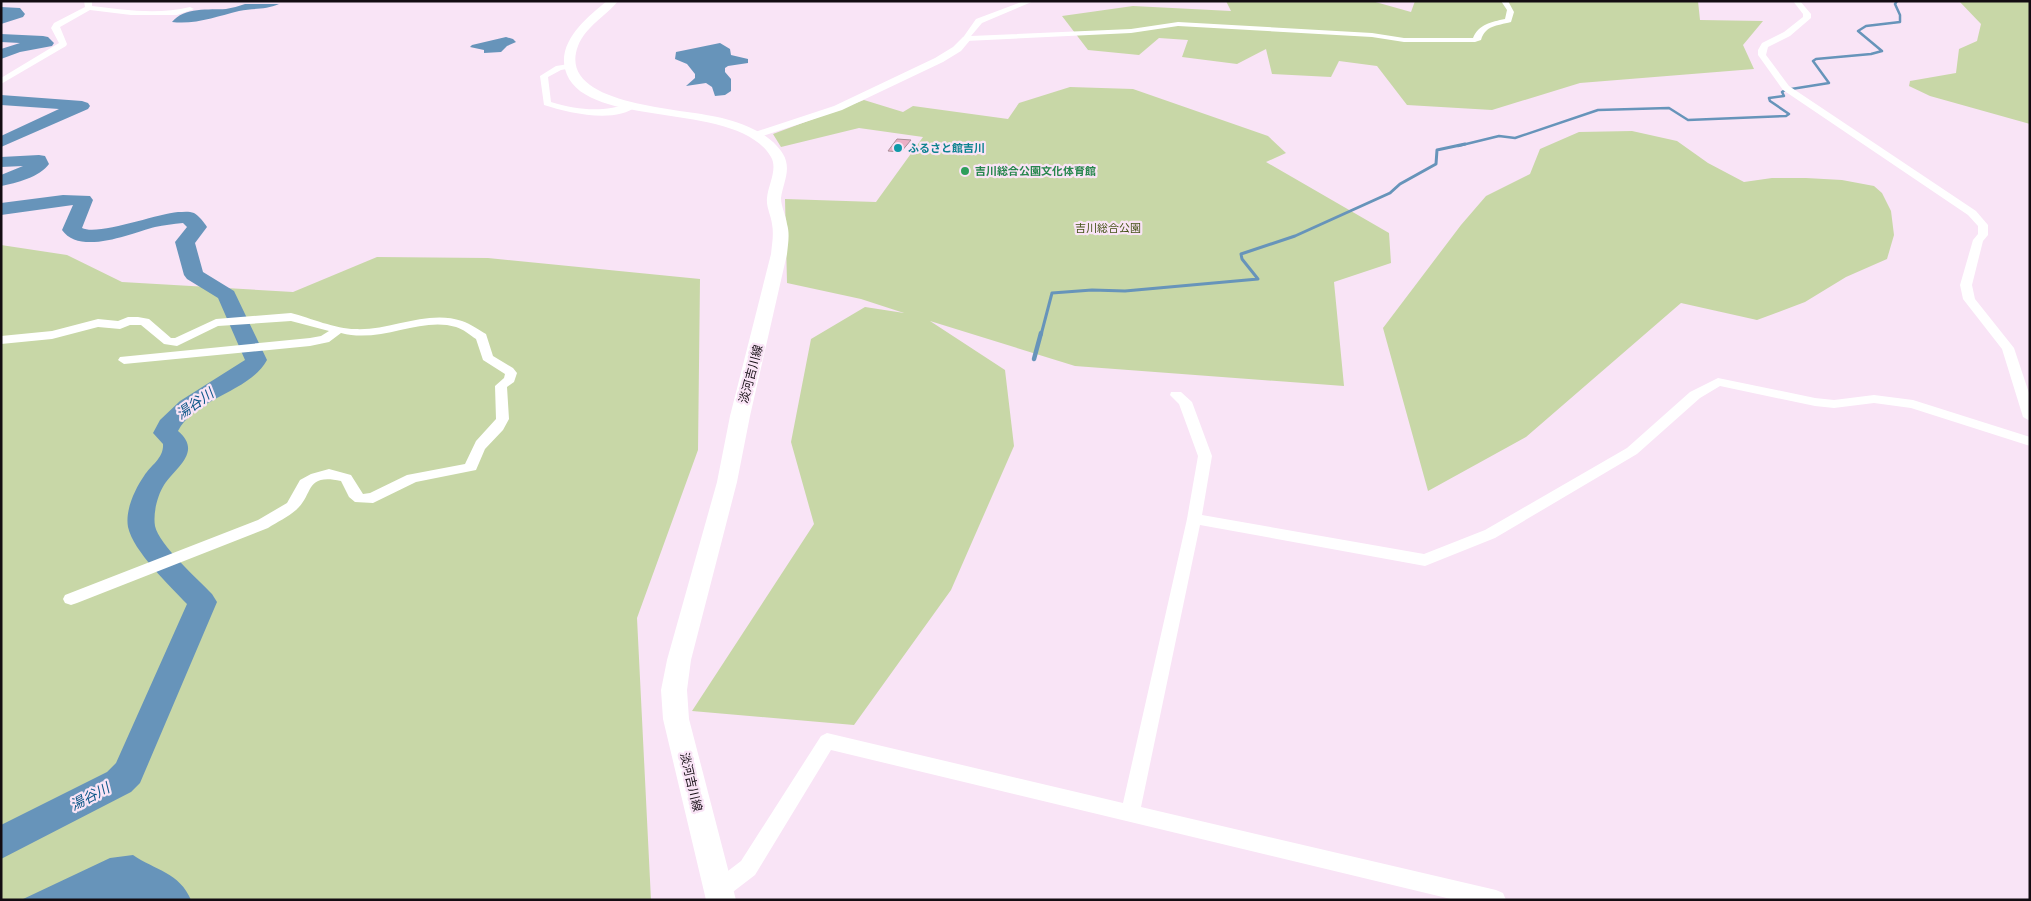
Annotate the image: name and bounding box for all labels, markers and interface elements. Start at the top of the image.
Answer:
marker: ふるさと館吉川 [892,142,904,154]
place label: ふるさと館吉川 [908,142,985,155]
marker: 吉川総合公園文化体育館 [959,165,971,177]
place label: 吉川総合公園文化体育館 [975,165,1096,178]
park label: 吉川総合公園 [1075,222,1141,235]
street label: 淡河吉川線 [736,343,766,405]
water label: 湯谷川 [173,384,219,423]
street label: 淡河吉川線 [677,751,705,813]
water label: 湯谷川 [67,779,114,814]

